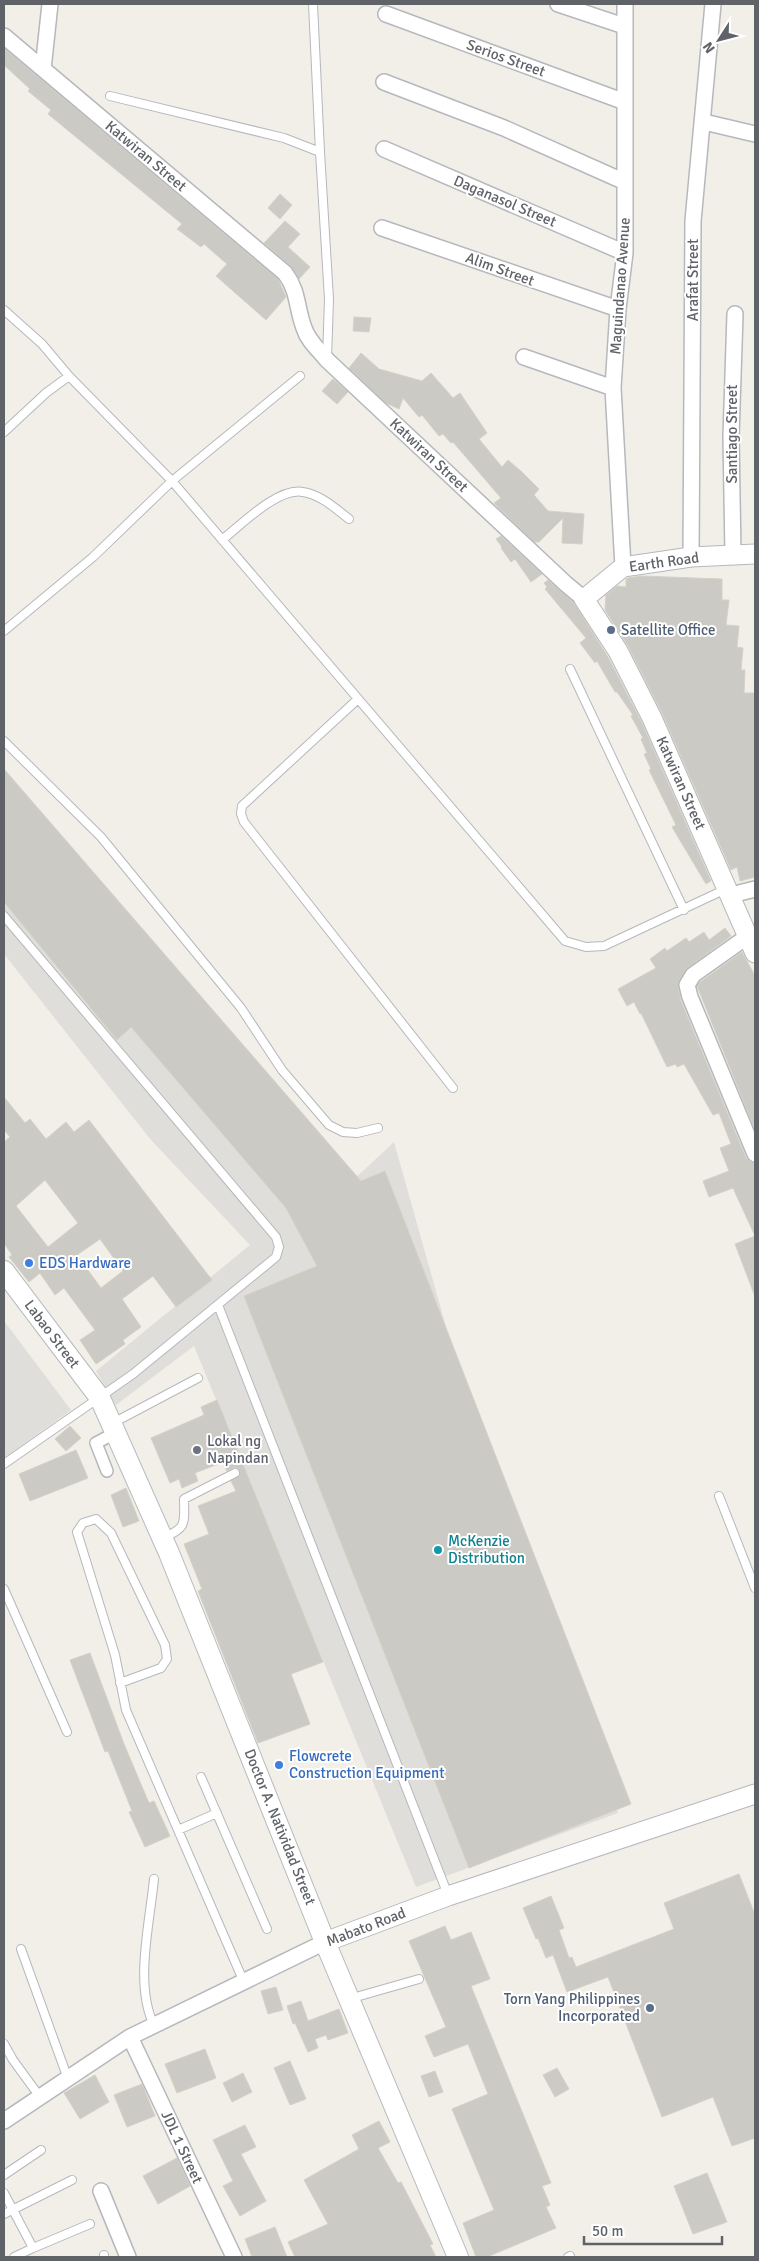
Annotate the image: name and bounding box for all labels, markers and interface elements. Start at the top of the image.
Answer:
north arrow [694,15,744,65]
street label: Serios Street [464,35,548,81]
text: N [699,38,719,56]
street label: Katwiran Street [102,117,190,195]
street label: Daganasol Street [451,171,559,231]
street label: Maguindanao Avenue [606,217,634,355]
street label: Arafat Street [684,239,702,321]
street label: Alim Street [463,248,537,290]
street label: Santiago Street [723,384,741,484]
street label: Katwiran Street [386,414,472,496]
street label: Earth Road [628,548,700,576]
place label: Satellite Office [621,621,716,639]
marker: Satellite Office [605,624,617,636]
street label: Katwiran Street [652,733,710,833]
place label: EDS Hardware [39,1254,131,1272]
marker: EDS Hardware [23,1257,35,1269]
street label: Labao Street [20,1296,84,1372]
place label: Lokal ng Napindan [207,1432,269,1467]
marker: Lokal ng Napindan [191,1444,203,1456]
place label: McKenzie Distribution [448,1532,525,1567]
marker: McKenzie Distribution [432,1544,444,1556]
street label: Doctor A. Natividad Street [240,1746,320,1908]
place label: Flowcrete Construction Equipment [289,1747,445,1782]
marker: Flowcrete Construction Equipment [273,1759,285,1771]
street label: Mabato Road [324,1904,408,1950]
place label: Torn Yang Philippines Incorporated [504,1990,640,2025]
marker: Torn Yang Philippines Incorporated [644,2002,656,2014]
street label: JDL 1 Street [157,2108,207,2186]
scale bar [584,2214,722,2246]
text: 50 m [592,2222,623,2240]

